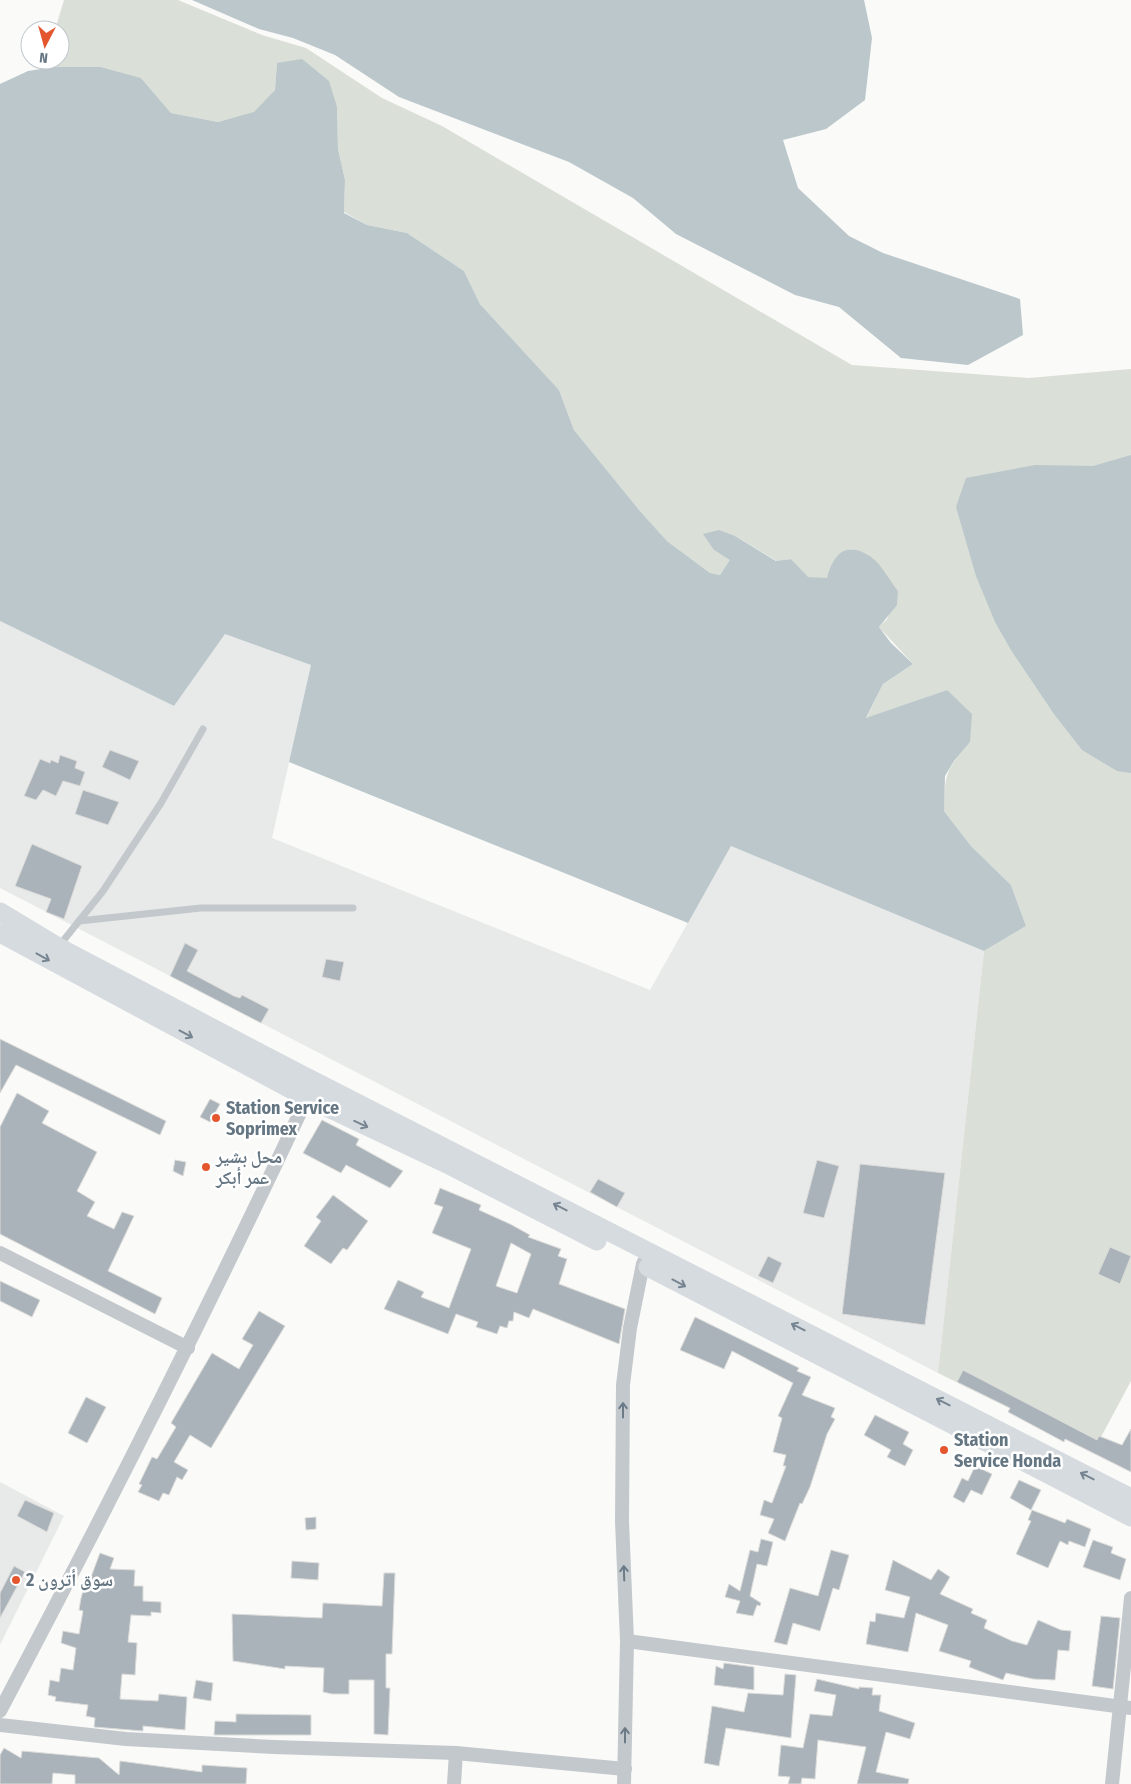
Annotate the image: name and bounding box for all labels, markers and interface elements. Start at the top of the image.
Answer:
north arrow [20,20,70,70]
text: N [39,49,49,66]
one-way arrow [35,952,50,962]
one-way arrow [178,1029,193,1039]
place label: Station Service Soprimex [226,1097,339,1140]
marker: Station Service Soprimex [210,1112,222,1124]
one-way arrow [354,1119,369,1129]
place label: محل بشير عمر أبكر [215,1146,282,1189]
marker: محل بشير عمر أبكر [200,1161,212,1173]
one-way arrow [552,1202,567,1212]
one-way arrow [671,1279,686,1288]
one-way arrow [791,1322,806,1332]
one-way arrow [936,1397,951,1406]
one-way arrow [618,1403,628,1419]
place label: Station Service Honda [954,1429,1061,1472]
marker: Station Service Honda [938,1444,950,1456]
one-way arrow [1080,1471,1095,1481]
one-way arrow [619,1565,629,1582]
place label: سوق أترون 2 [25,1569,113,1591]
marker: سوق أترون 2 [10,1574,22,1586]
one-way arrow [620,1728,630,1744]

